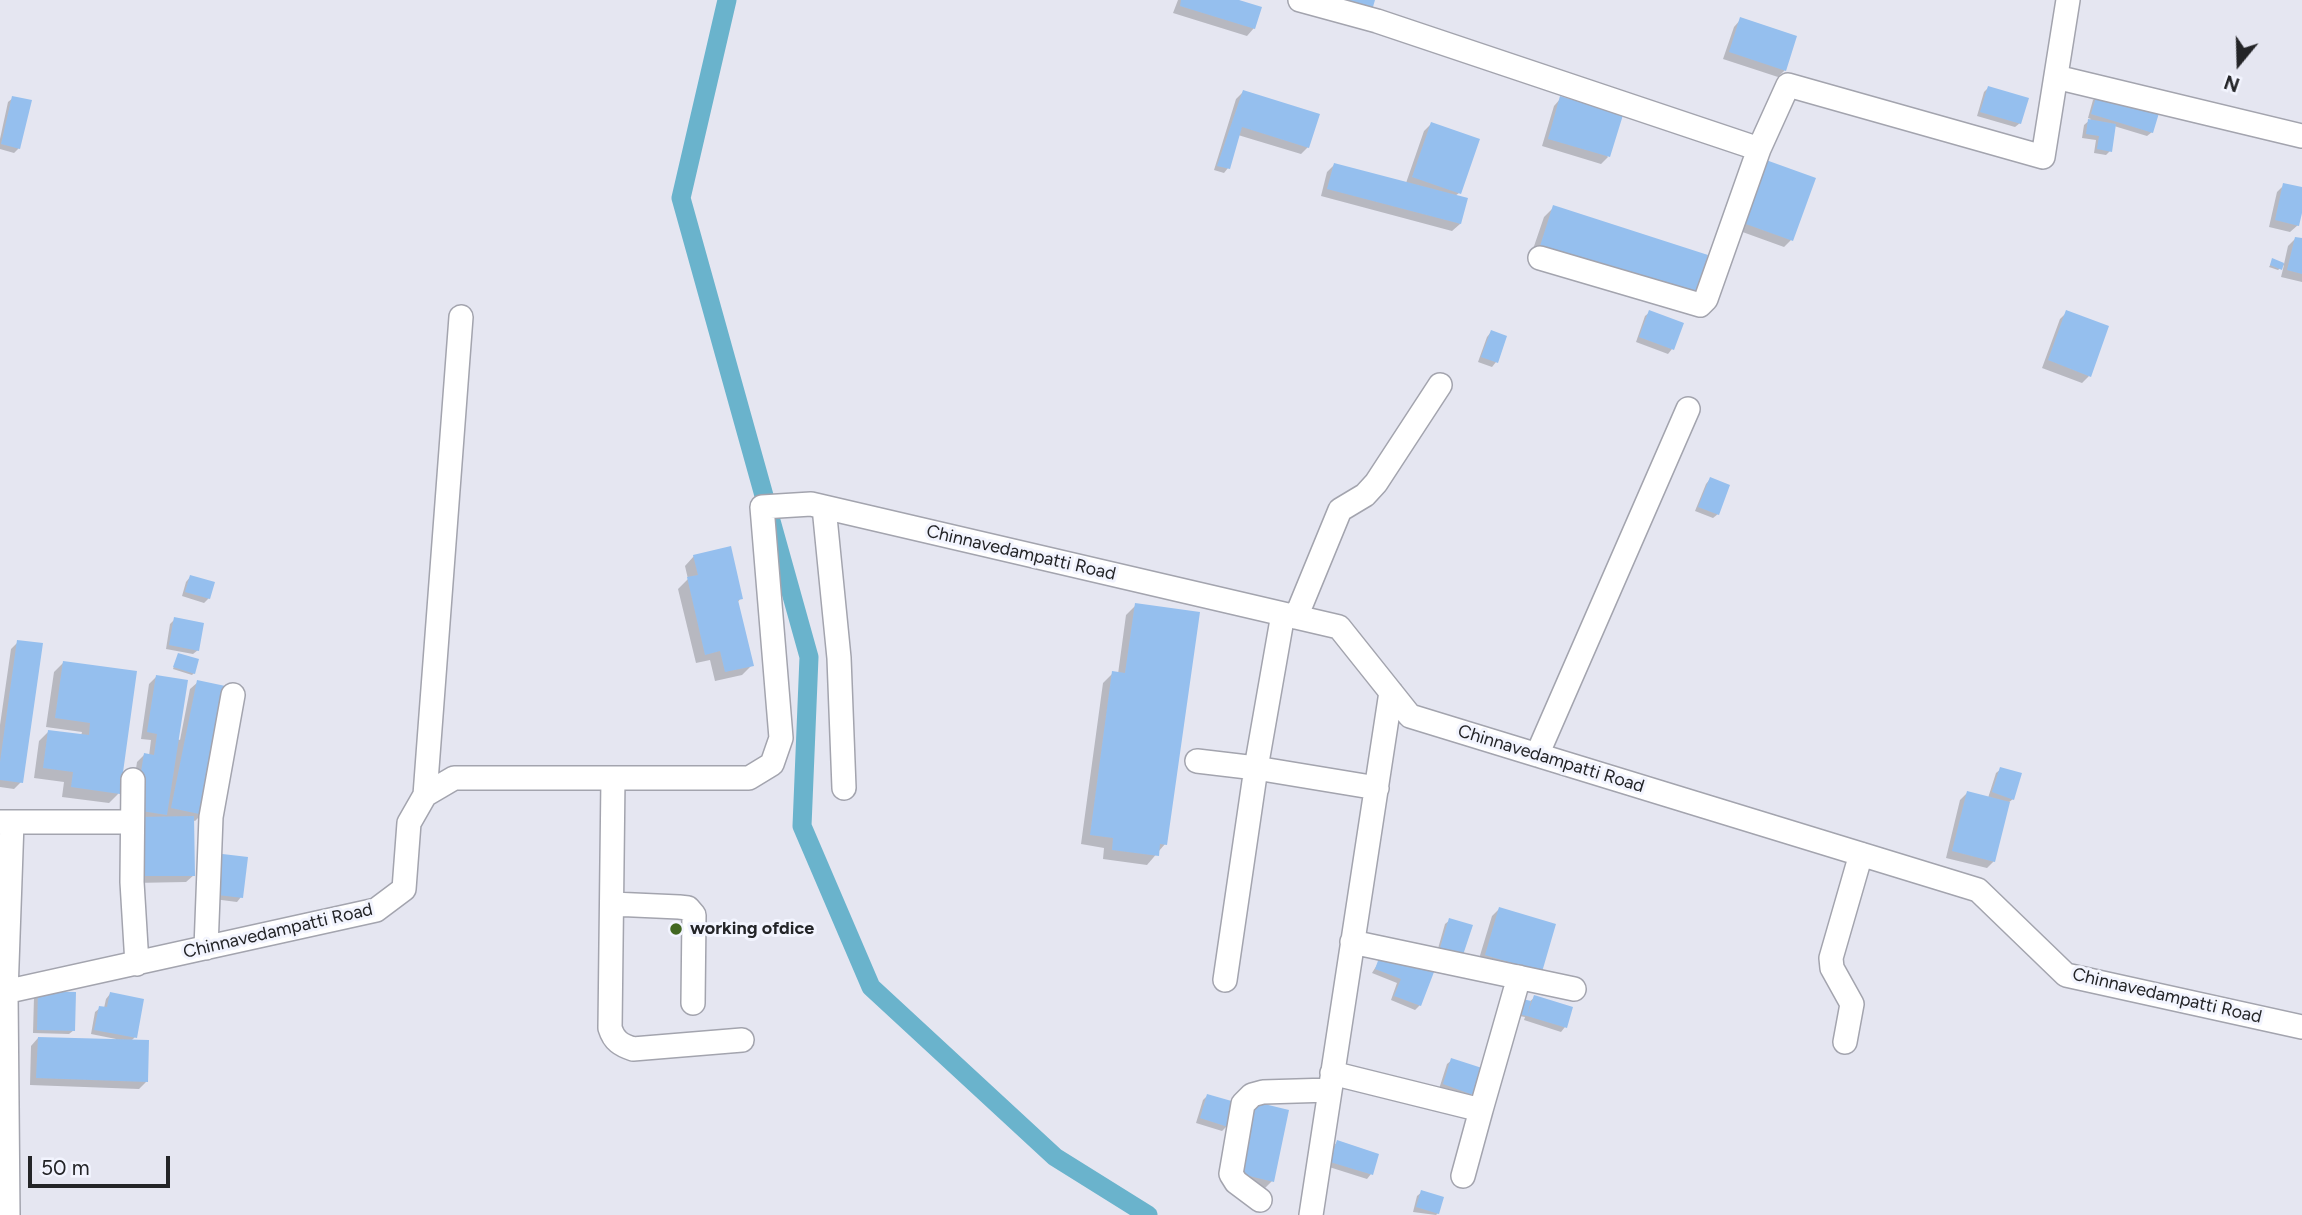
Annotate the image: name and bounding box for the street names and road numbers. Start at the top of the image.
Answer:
street label: Chinnavedampatti Road [924,521,1118,585]
street label: Chinnavedampatti Road [1455,720,1647,798]
street label: Chinnavedampatti Road [181,899,375,963]
street label: Chinnavedampatti Road [2070,964,2264,1028]

